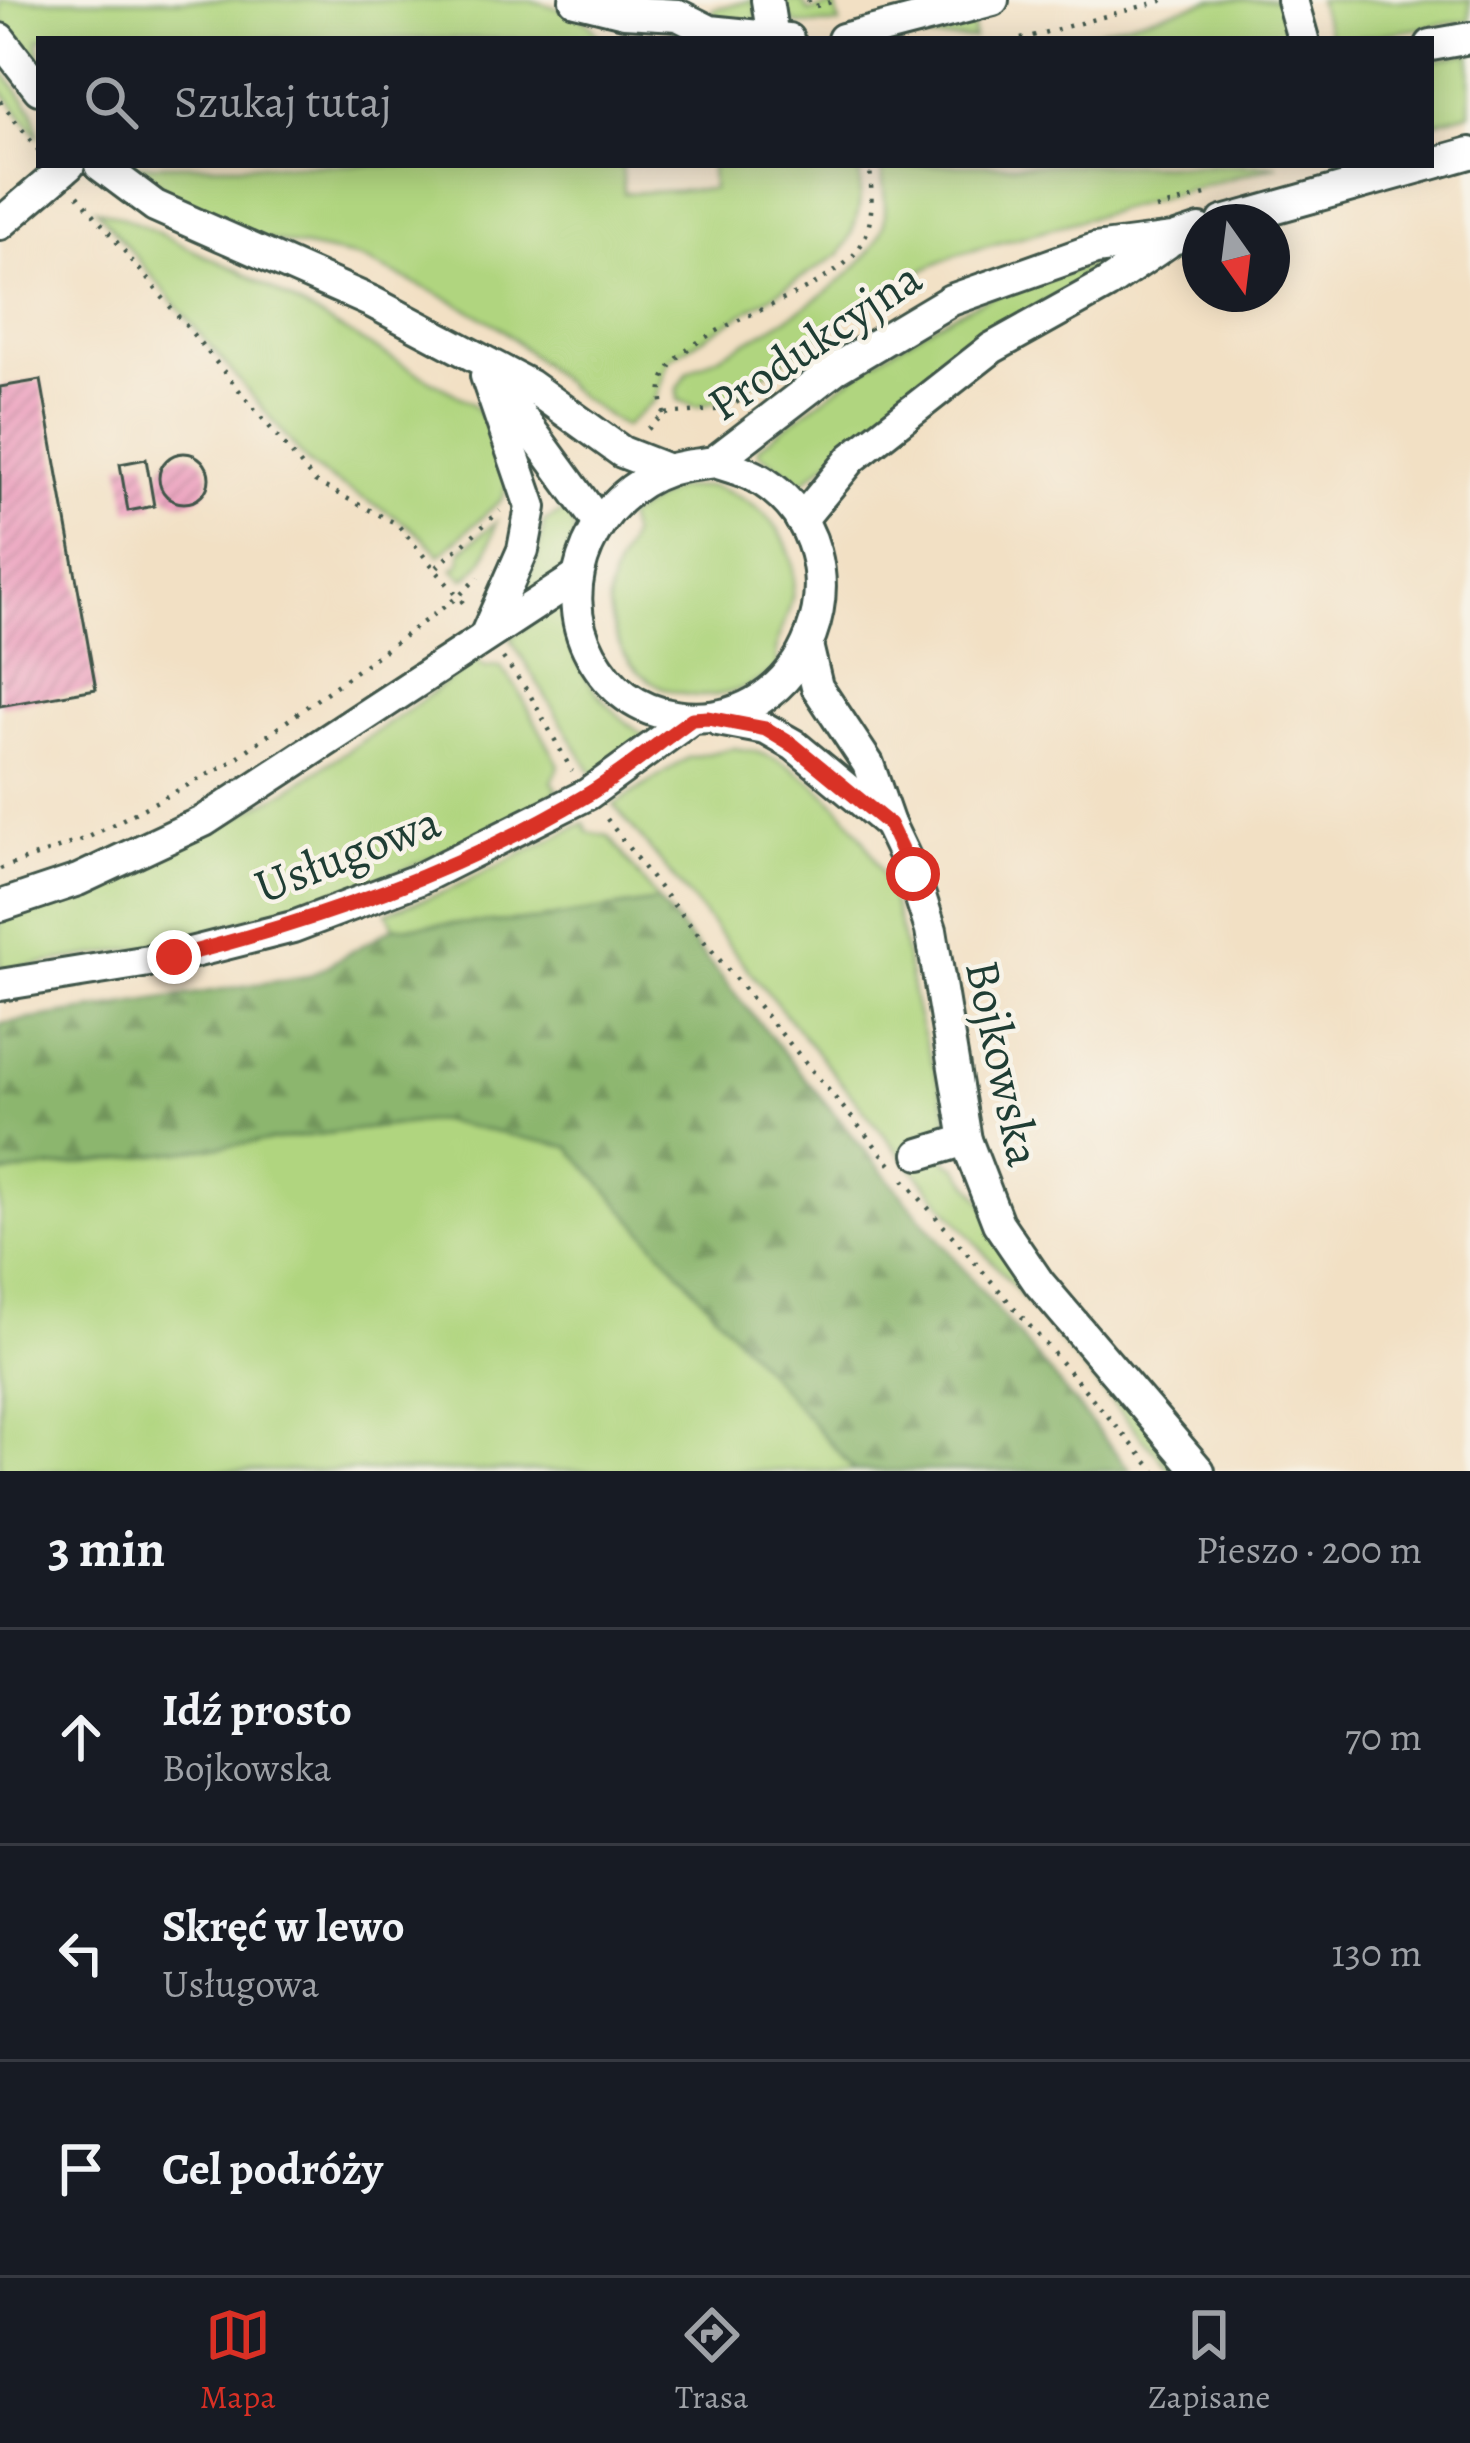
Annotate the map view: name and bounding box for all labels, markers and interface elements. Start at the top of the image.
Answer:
search box [36,36,1434,168]
icon: search [78,69,144,135]
text: Szukaj tutaj [174,71,392,133]
north arrow [1182,204,1290,312]
street label: Produkcyjna [695,245,935,437]
street label: Usługowa [245,788,450,919]
route start [886,847,940,901]
route end [147,930,201,984]
street label: Bojkowska [949,954,1057,1173]
text: 3 min [48,1514,165,1584]
text: Pieszo · 200 m [1196,1523,1422,1576]
text: Idź prosto [162,1679,352,1741]
icon: ahead [48,1704,114,1770]
text: 70 m [1345,1710,1422,1763]
text: Bojkowska [162,1741,331,1794]
text: Skręć w lewo [162,1895,405,1957]
icon: left [48,1920,114,1986]
text: 130 m [1331,1926,1422,1979]
text: Usługowa [162,1957,319,2010]
icon: arrive [48,2136,114,2202]
text: Cel podróży [162,2138,383,2200]
tab: Mapa [200,2302,276,2419]
tab: Trasa [675,2302,748,2419]
tab: Zapisane [1148,2302,1270,2419]

